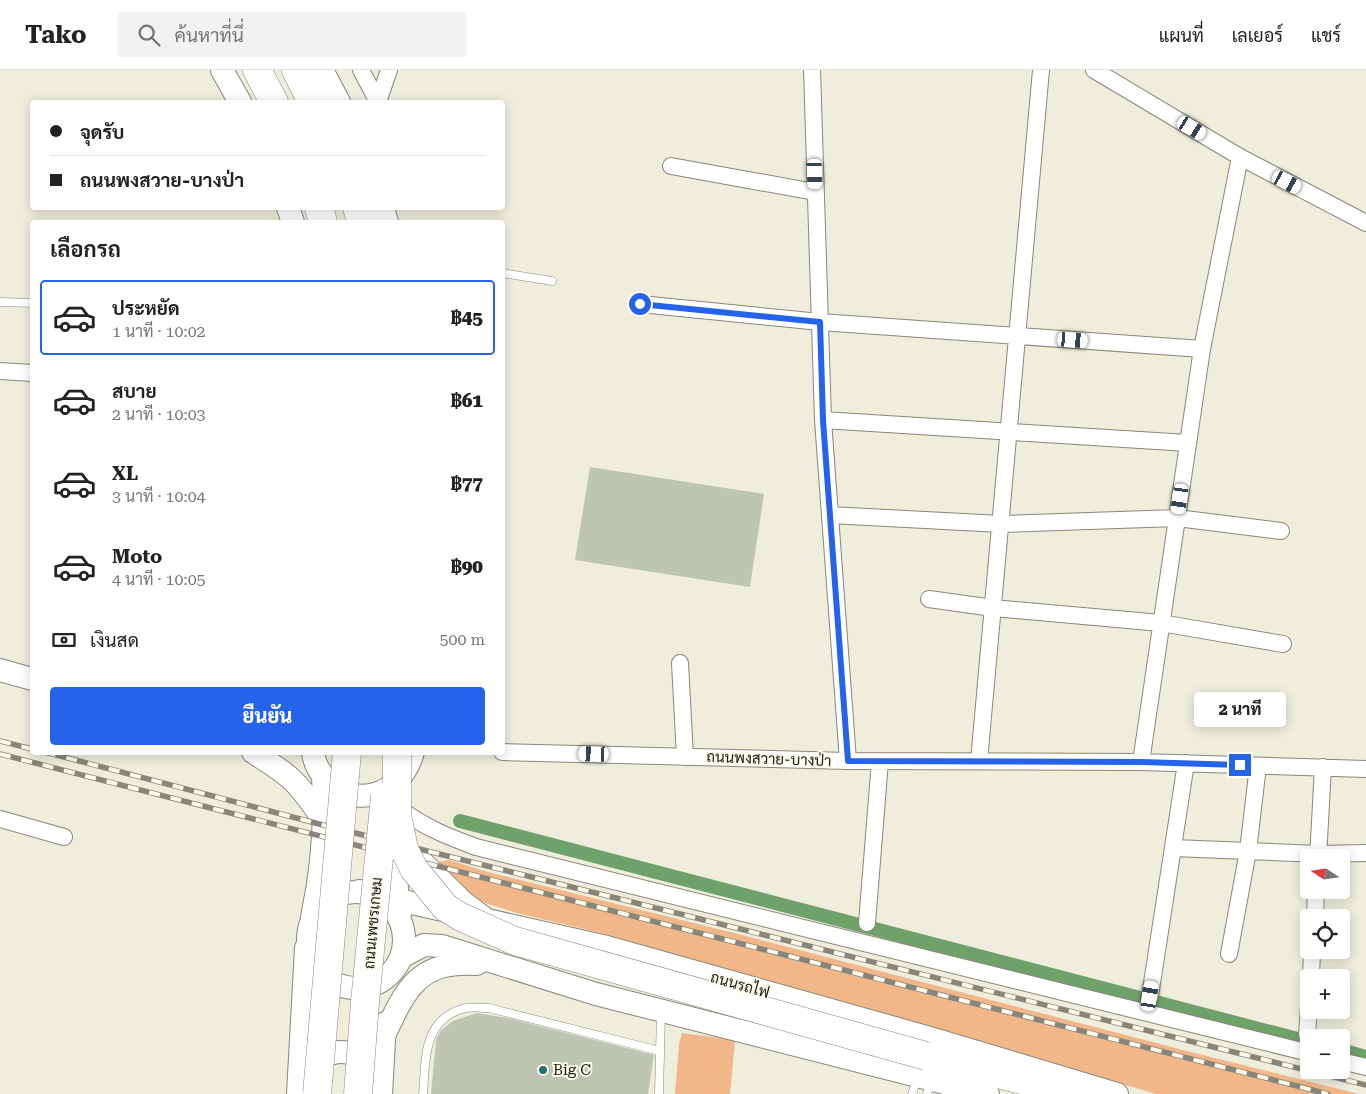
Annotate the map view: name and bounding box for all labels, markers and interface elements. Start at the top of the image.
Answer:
search box [117,12,467,57]
text: Tako [25,21,87,49]
icon: search [135,21,163,49]
text: ค้นหาที่นี่ [175,24,244,47]
text: แผนที่ [1159,25,1204,46]
text: เลเยอร์ [1232,25,1283,46]
text: แชร์ [1311,25,1341,46]
car [1175,114,1208,142]
text: จุดรับ [80,121,124,144]
car [806,159,823,189]
car [1270,168,1303,196]
text: ถนนพงสวาย-บางป่า [80,169,244,192]
text: เลือกรถ [50,237,121,262]
route start [629,293,651,315]
icon: car [52,295,97,340]
text: ประหยัด [112,297,180,320]
text: ฿45 [451,306,483,329]
text: 1 นาที · 10:02 [112,322,206,341]
car [1057,331,1088,349]
icon: car [52,378,97,423]
text: สบาย [112,380,157,403]
text: ฿61 [451,389,483,412]
text: 2 นาที · 10:03 [112,405,206,424]
icon: car [52,461,97,506]
text: XL [112,462,138,485]
text: ฿77 [451,472,483,495]
car [1170,483,1189,515]
text: 3 นาที · 10:04 [112,487,206,506]
icon: car [52,544,97,589]
text: Moto [112,545,162,568]
text: ฿90 [451,555,483,578]
text: 4 นาที · 10:05 [112,570,206,589]
icon: cash [50,626,78,654]
text: เงินสด [90,629,139,652]
text: 500 m [439,630,485,649]
button: ยืนยัน [50,687,485,745]
callout: 2 นาที [1194,692,1286,728]
text: 2 นาที [1219,700,1261,719]
car [578,746,609,762]
street label: ถนนพงสวาย-บางป่า [706,747,832,770]
route end [1229,754,1251,776]
north arrow [1300,849,1350,899]
map controls [1300,849,1350,1079]
street label: ถนนเพชรเกษม [360,876,386,970]
button: locate [1300,909,1350,959]
street label: ถนนรถไฟ [708,967,772,1002]
button: + [1300,969,1350,1019]
car [1140,980,1159,1012]
button: − [1300,1029,1350,1079]
place label: Big C [553,1061,591,1079]
marker: Big C [537,1064,549,1076]

